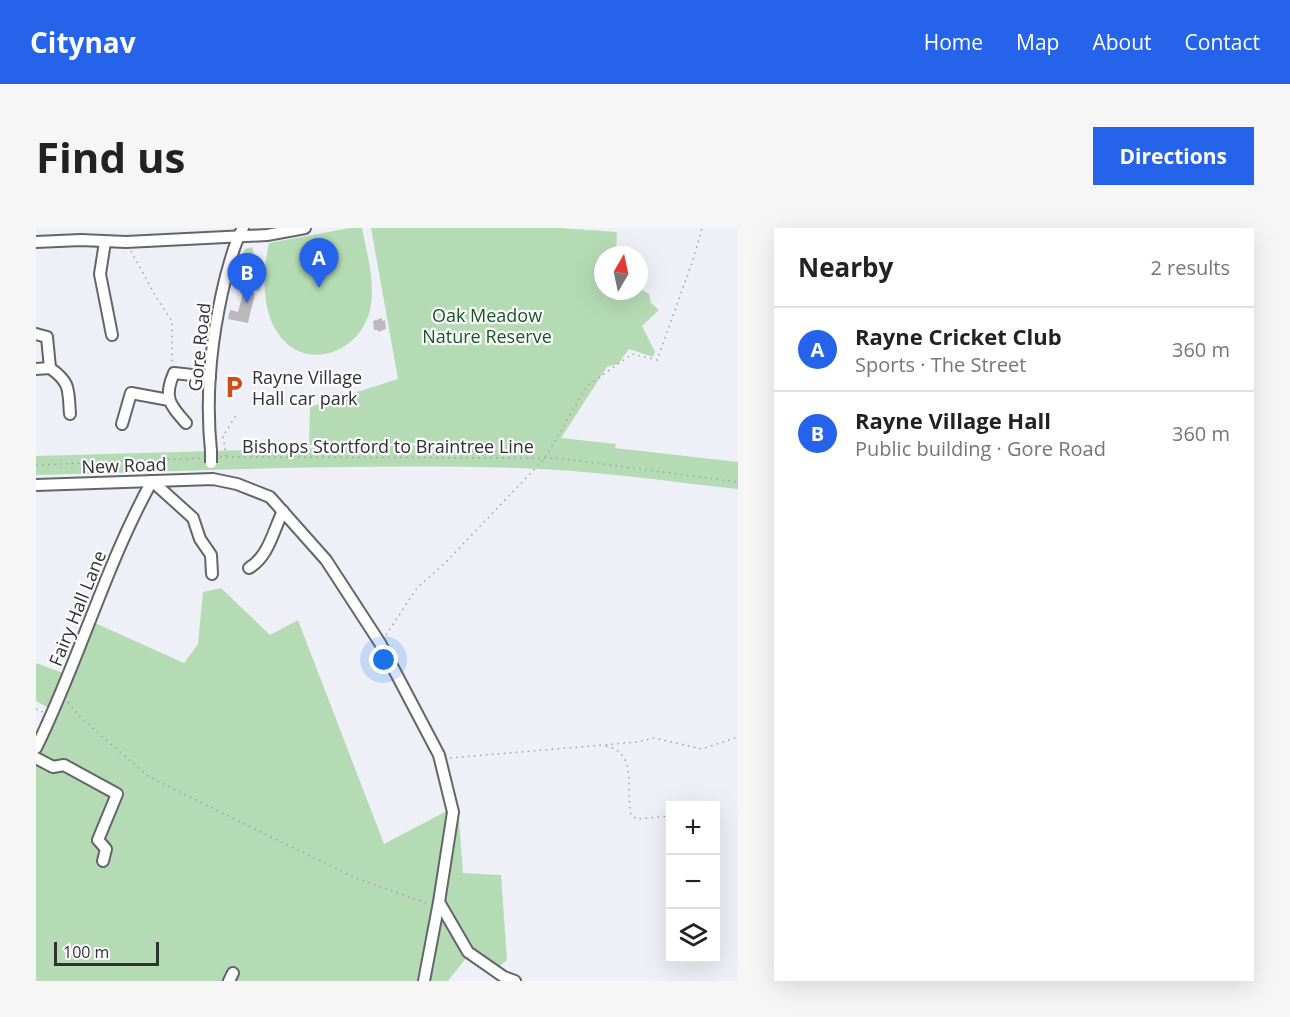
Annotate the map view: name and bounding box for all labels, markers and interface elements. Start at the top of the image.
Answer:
text: Citynav [30,23,136,61]
text: Home [924,28,983,56]
text: Map [1016,28,1059,56]
text: About [1092,28,1152,56]
text: Contact [1185,28,1260,56]
button: Directions [1093,127,1254,185]
text: Find us [36,128,185,185]
pin: A [300,238,338,288]
north arrow [594,246,648,300]
text: Nearby [798,249,893,285]
pin: B [228,254,266,303]
text: 2 results [1150,254,1230,281]
street label: Gore Road [182,301,216,393]
park label: Oak Meadow Nature Reserve [422,303,552,348]
text: Rayne Cricket Club [855,321,1062,351]
text: A [811,336,824,363]
text: 360 m [1172,336,1230,363]
text: Sports · The Street [855,351,1026,378]
place label: Rayne Village Hall car park [252,365,362,410]
parking icon: Rayne Village Hall car park [221,374,247,400]
text: Rayne Village Hall [855,405,1051,435]
text: B [811,420,824,447]
text: 360 m [1172,420,1230,447]
street label: Bishops Stortford to Braintree Line [242,434,534,458]
text: Public building · Gore Road [855,435,1106,462]
street label: New Road [81,452,167,478]
street label: Fairy Hall Lane [43,547,111,669]
your location [369,645,398,674]
map controls [666,801,720,963]
button: + [666,801,720,855]
button: − [666,855,720,909]
button: layers [666,909,720,963]
scale bar [54,939,159,966]
text: 100 m [63,941,109,963]

